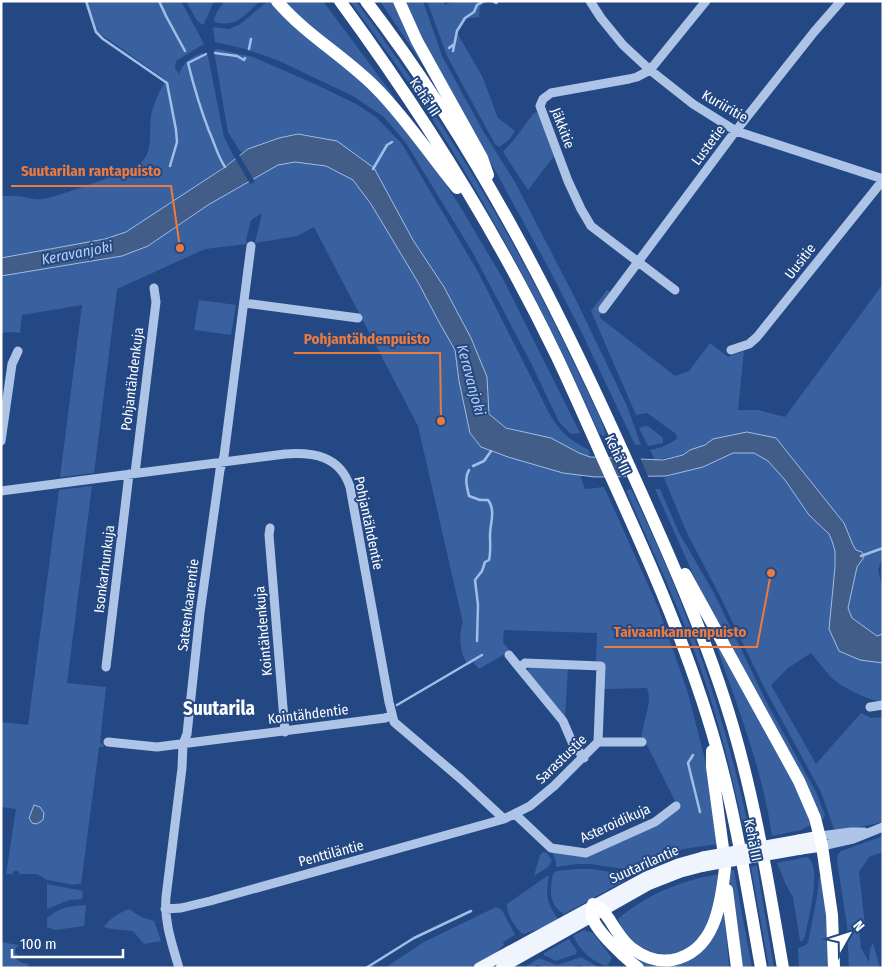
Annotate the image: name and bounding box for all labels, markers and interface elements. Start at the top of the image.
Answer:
street label: Kehä III [406,75,444,120]
street label: Kuriiritie [699,87,751,126]
street label: Jäkkitie [547,105,578,151]
street label: Lustetie [688,122,729,169]
callout: Suutarilan rantapuisto [11,156,171,186]
text: Suutarilan rantapuisto [21,162,161,180]
water label: Keravanjoki [40,237,114,269]
street label: Uusitie [781,240,819,282]
callout: Pohjantähdenpuisto [294,323,440,353]
street label: Pohjantähdenkuja [118,326,147,432]
text: Pohjantähdenpuisto [304,330,430,348]
water label: Keravanjoki [453,343,489,418]
street label: Kehä III [601,432,634,478]
street label: Pohjantähdentie [350,475,387,571]
street label: Isonkarhunkuja [91,524,118,614]
street label: Sateenkaarentie [174,558,203,652]
street label: Kointähdenkuja [251,585,276,677]
callout: Taivaankannenpuisto [604,617,757,647]
text: Taivaankannenpuisto [614,623,746,641]
district label: Suutarila [183,697,255,720]
street label: Kointähdentie [267,701,349,728]
street label: Sarastustie [532,731,590,788]
street label: Asteroidikuja [577,800,653,847]
street label: Kehä III [740,818,765,863]
street label: Penttiläntie [297,837,366,870]
street label: Suutarilantie [607,842,682,887]
north arrow [824,909,874,959]
text: N [849,918,868,935]
scale bar [12,926,124,958]
text: 100 m [20,935,57,953]

